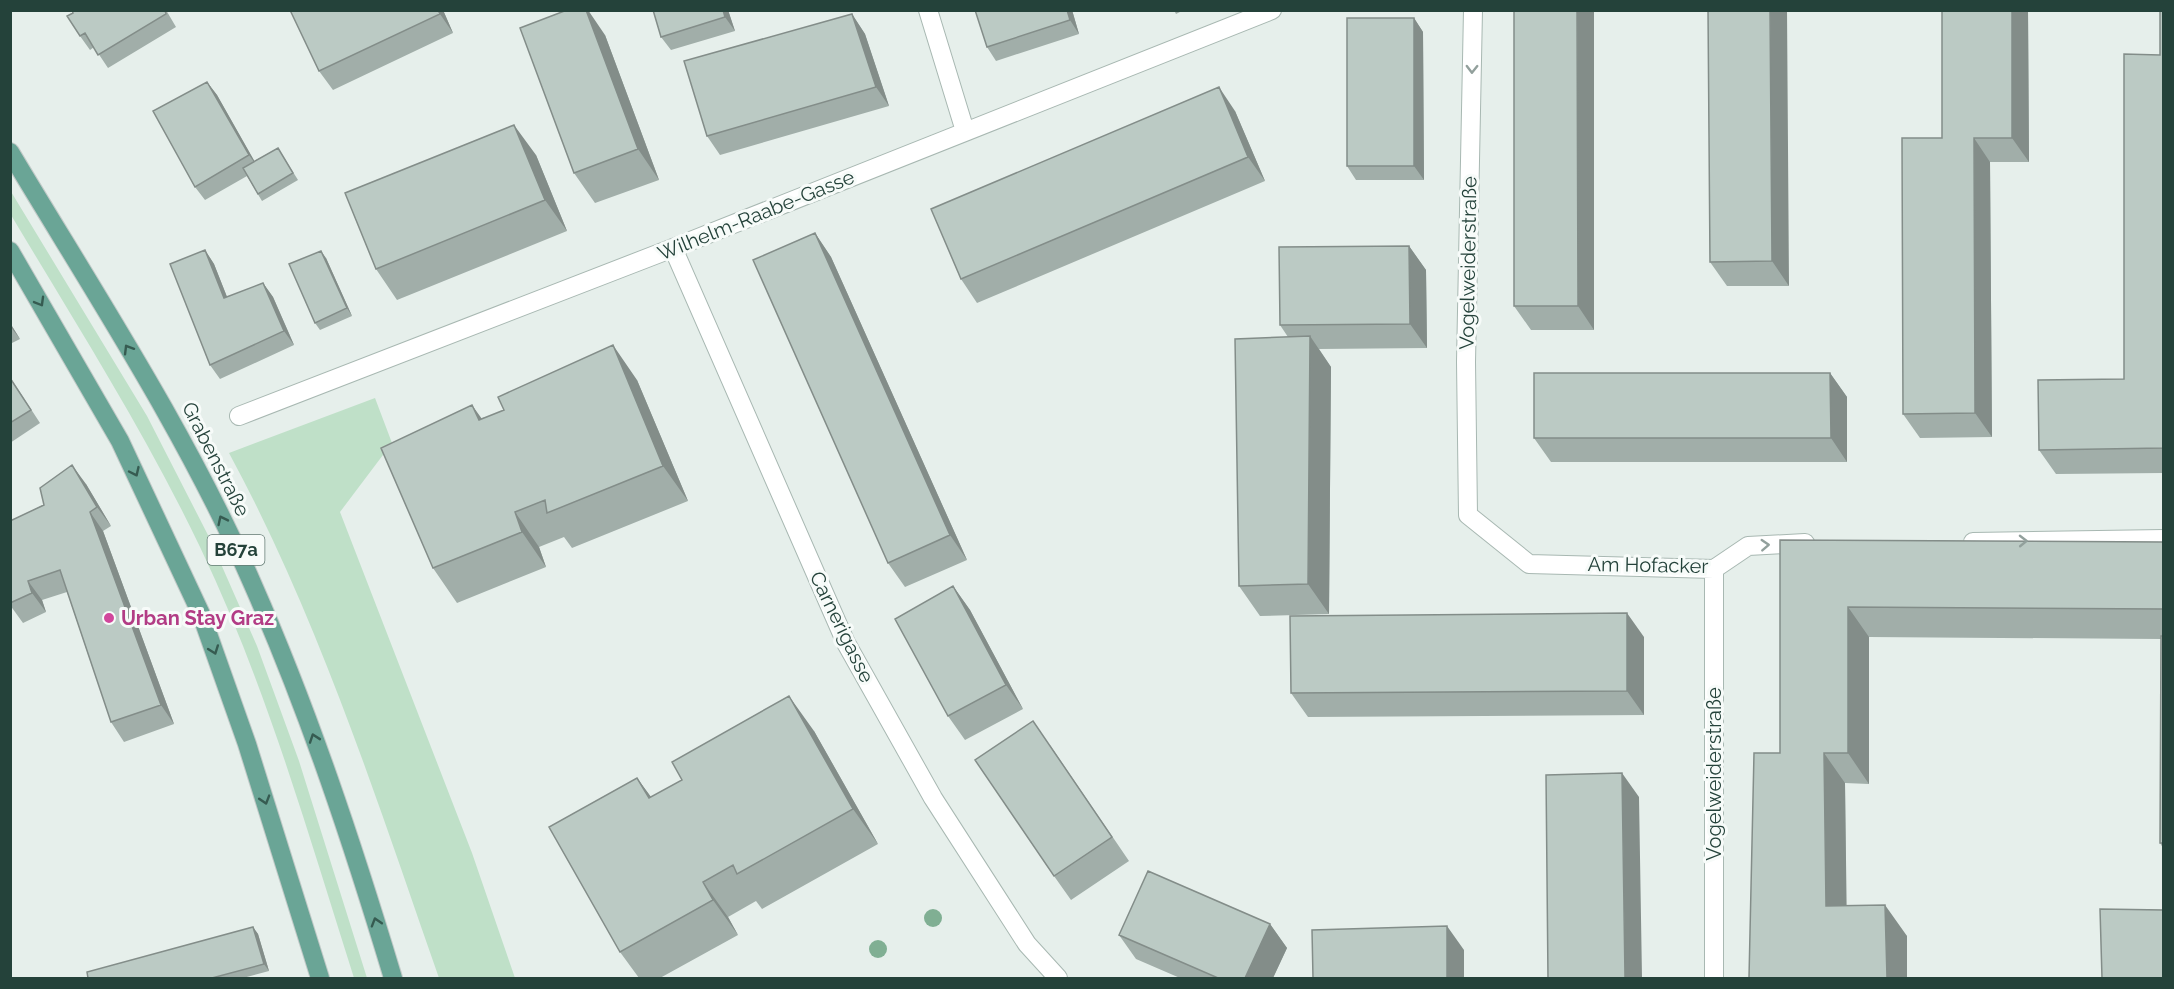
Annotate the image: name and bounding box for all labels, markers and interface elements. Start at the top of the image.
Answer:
one-way arrow [1466,64,1478,73]
street label: Wilhelm-Raabe-Gasse [654,164,858,265]
street label: Vogelweiderstraße [1454,176,1482,350]
one-way arrow [33,296,44,306]
one-way arrow [124,345,136,355]
street label: Grabenstraße [177,398,255,520]
one-way arrow [127,465,139,476]
one-way arrow [217,515,229,526]
road number: B67a [208,535,264,565]
one-way arrow [2019,535,2028,547]
one-way arrow [1761,539,1770,552]
street label: Am Hofacker [1588,552,1708,578]
street label: Carnerigasse [805,567,879,687]
place label: Urban Stay Graz [121,606,274,630]
marker: Urban Stay Graz [102,611,116,625]
one-way arrow [206,644,219,655]
street label: Vogelweiderstraße [1702,687,1726,861]
one-way arrow [308,733,321,744]
one-way arrow [258,794,270,805]
one-way arrow [371,918,383,928]

